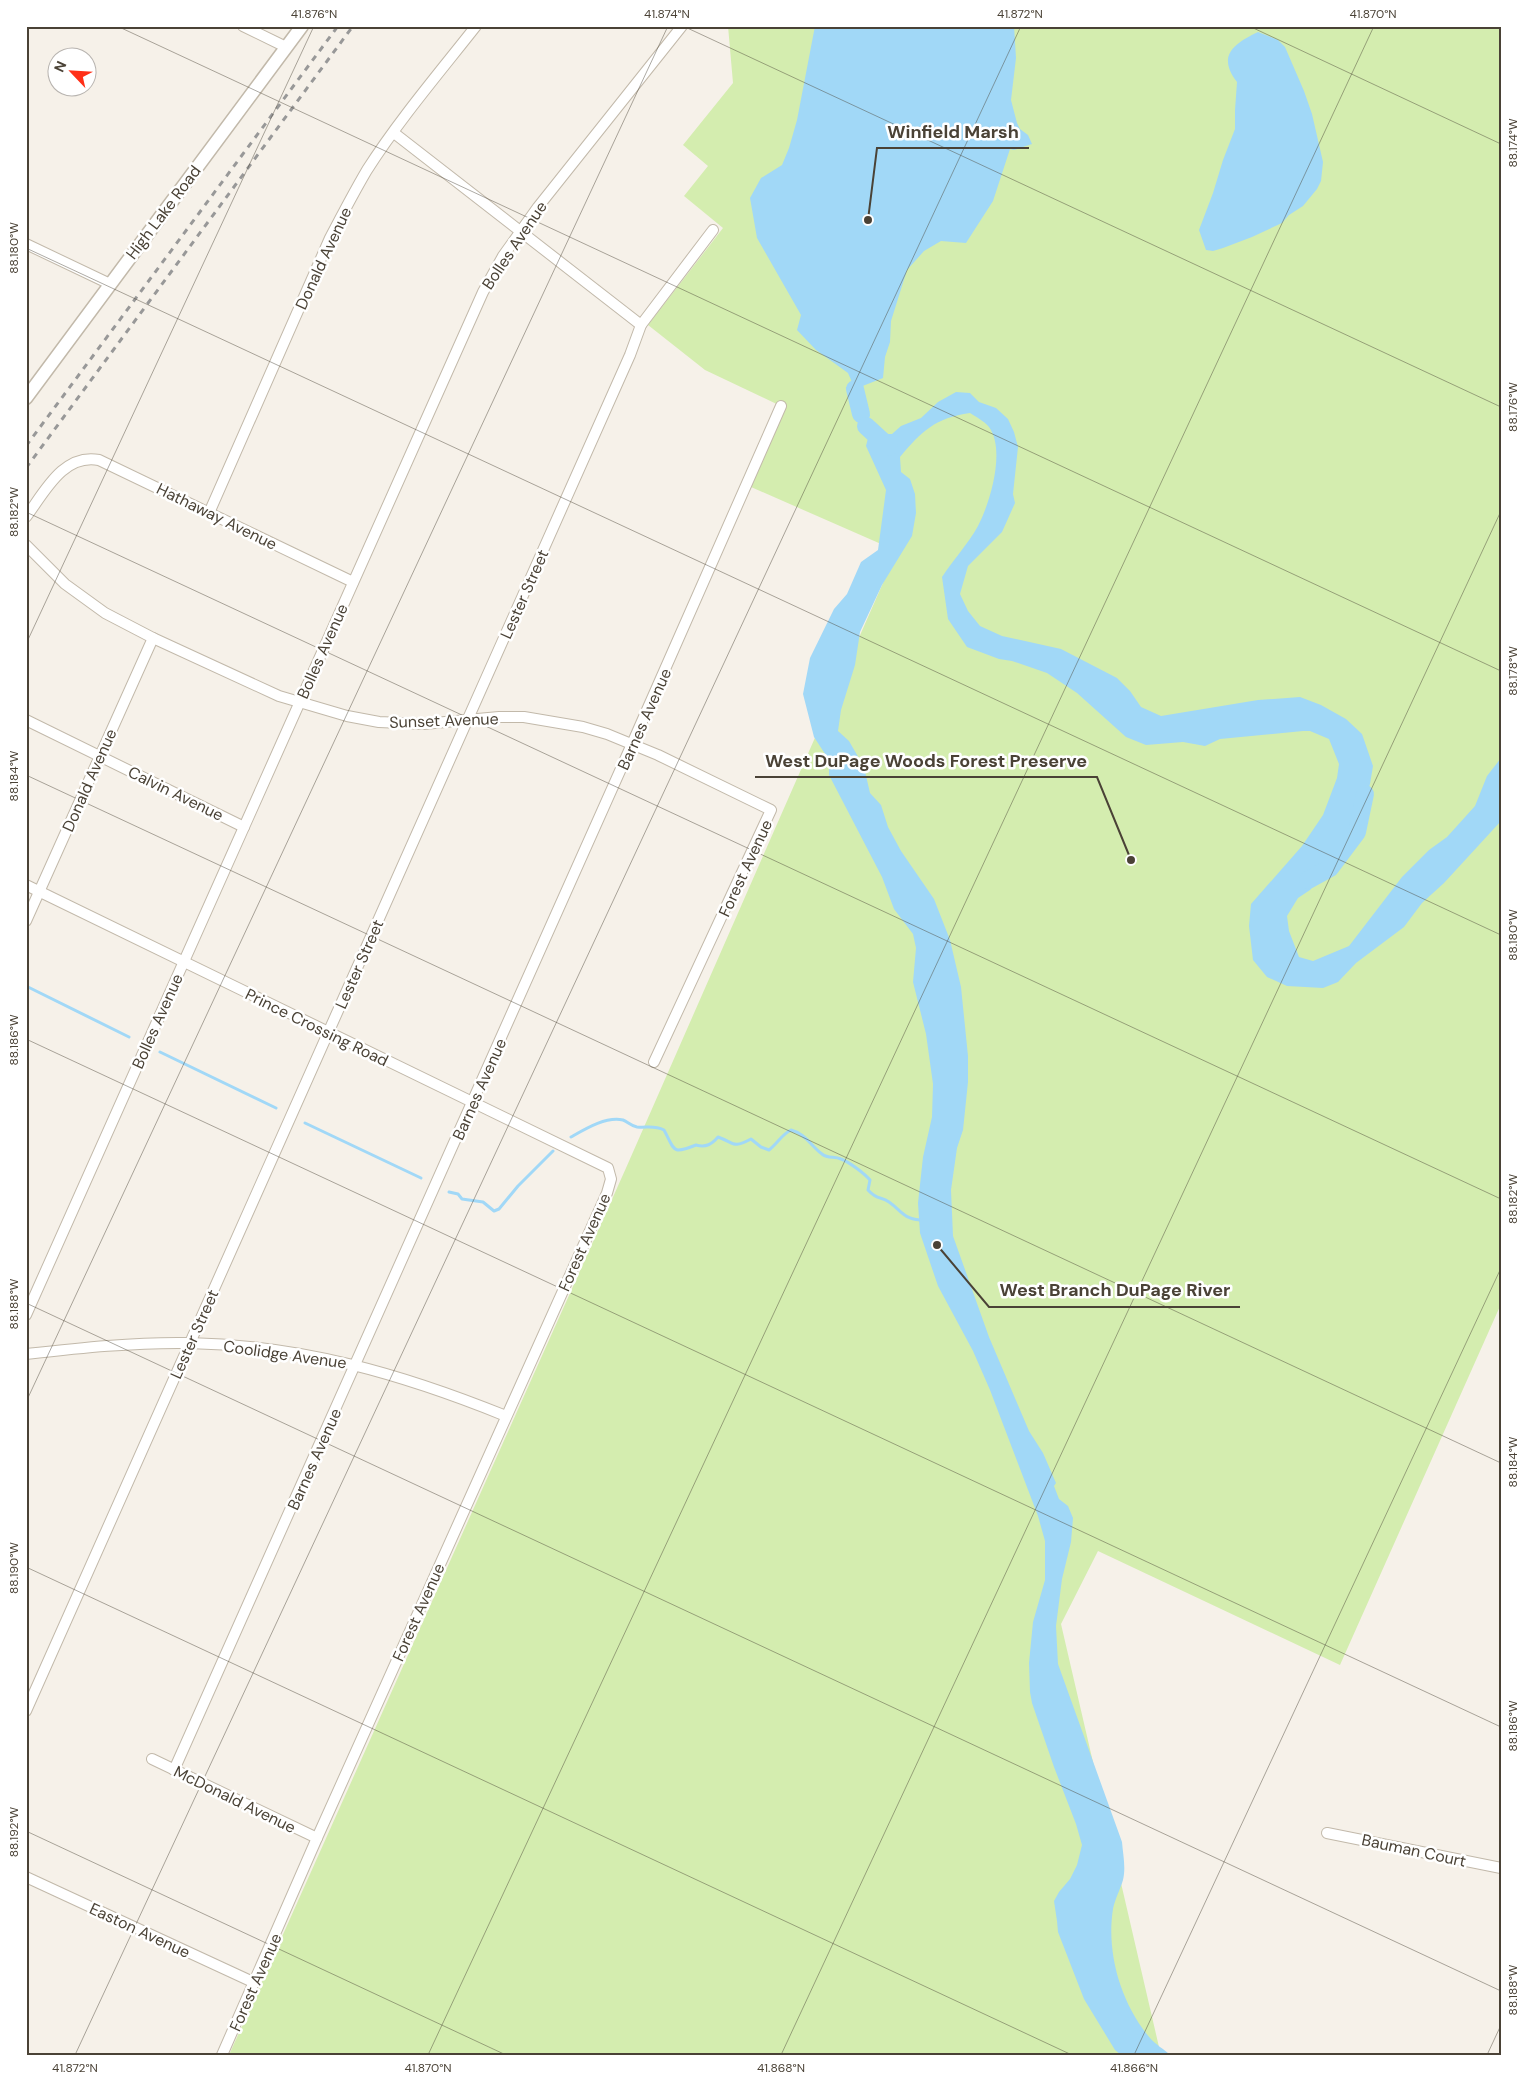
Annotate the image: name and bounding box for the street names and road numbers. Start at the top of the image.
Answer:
street label: High Lake Road [121,161,206,263]
street label: Bolles Avenue [477,197,552,293]
street label: Donald Avenue [291,204,356,313]
street label: Hathaway Avenue [153,478,280,555]
street label: Lester Street [495,546,553,642]
street label: Bolles Avenue [292,600,353,702]
street label: Barnes Avenue [613,665,676,773]
street label: Sunset Avenue [389,708,499,733]
street label: Donald Avenue [57,725,122,835]
street label: Calvin Avenue [125,761,227,826]
street label: Forest Avenue [714,816,777,920]
street label: Lester Street [330,916,388,1012]
street label: Bolles Avenue [127,970,188,1072]
street label: Prince Crossing Road [242,984,392,1071]
street label: Barnes Avenue [448,1035,511,1143]
street label: Forest Avenue [554,1190,615,1294]
street label: Lester Street [165,1286,223,1382]
street label: Coolidge Avenue [222,1335,348,1374]
street label: Barnes Avenue [283,1405,346,1513]
street label: Forest Avenue [388,1560,449,1664]
street label: McDonald Avenue [170,1761,299,1838]
street label: Bauman Court [1360,1829,1468,1872]
street label: Easton Avenue [86,1898,194,1963]
street label: Forest Avenue [225,1930,286,2034]

